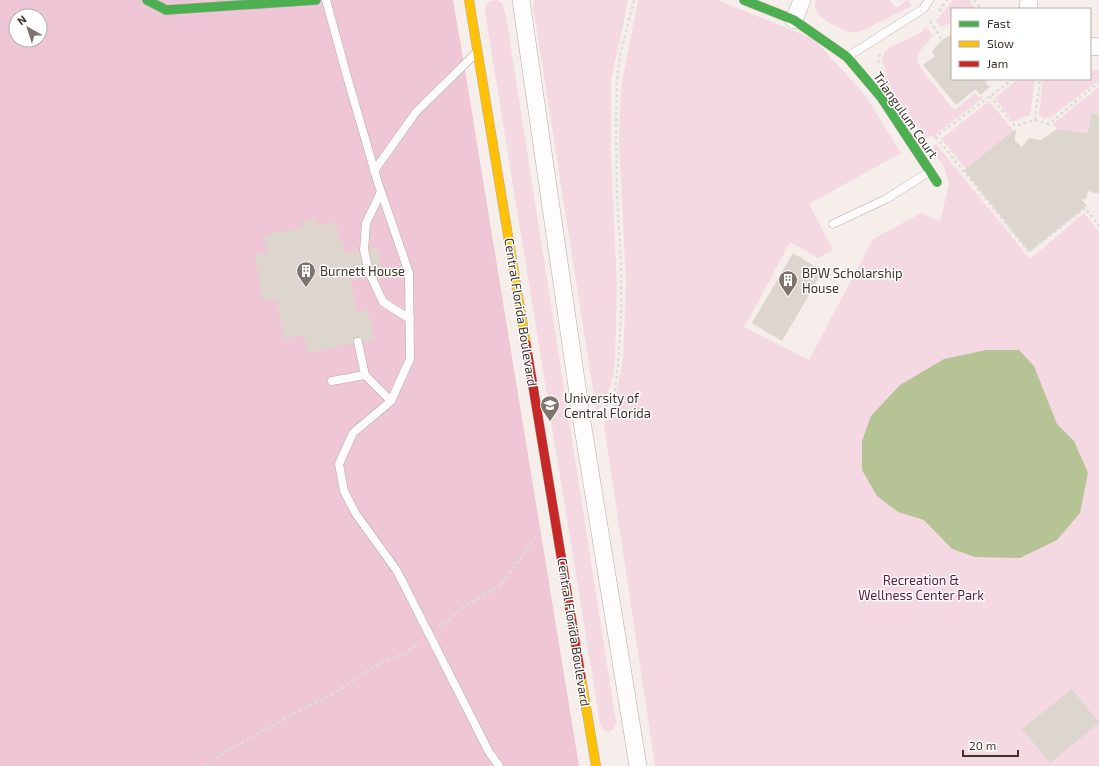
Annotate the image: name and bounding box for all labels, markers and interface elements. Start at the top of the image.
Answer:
north arrow [8,8,48,48]
legend [951,8,1091,80]
text: N [14,12,29,27]
text: Fast [987,16,1011,30]
text: Slow [987,36,1014,50]
text: Jam [987,56,1008,70]
street label: Triangulum Court [870,69,942,161]
street label: Central Florida Boulevard [501,237,541,387]
building icon: Burnett House [295,260,317,288]
place label: Burnett House [320,263,405,279]
place label: BPW Scholarship House [802,265,902,296]
building icon: BPW Scholarship House [777,269,799,297]
place label: University of Central Florida [564,390,651,421]
school or university icon: University of Central Florida [539,394,561,422]
street label: Central Florida Boulevard [554,557,594,707]
park label: Recreation & Wellness Center Park [858,572,984,603]
scale bar [963,732,1018,758]
text: 20 m [969,738,996,752]

